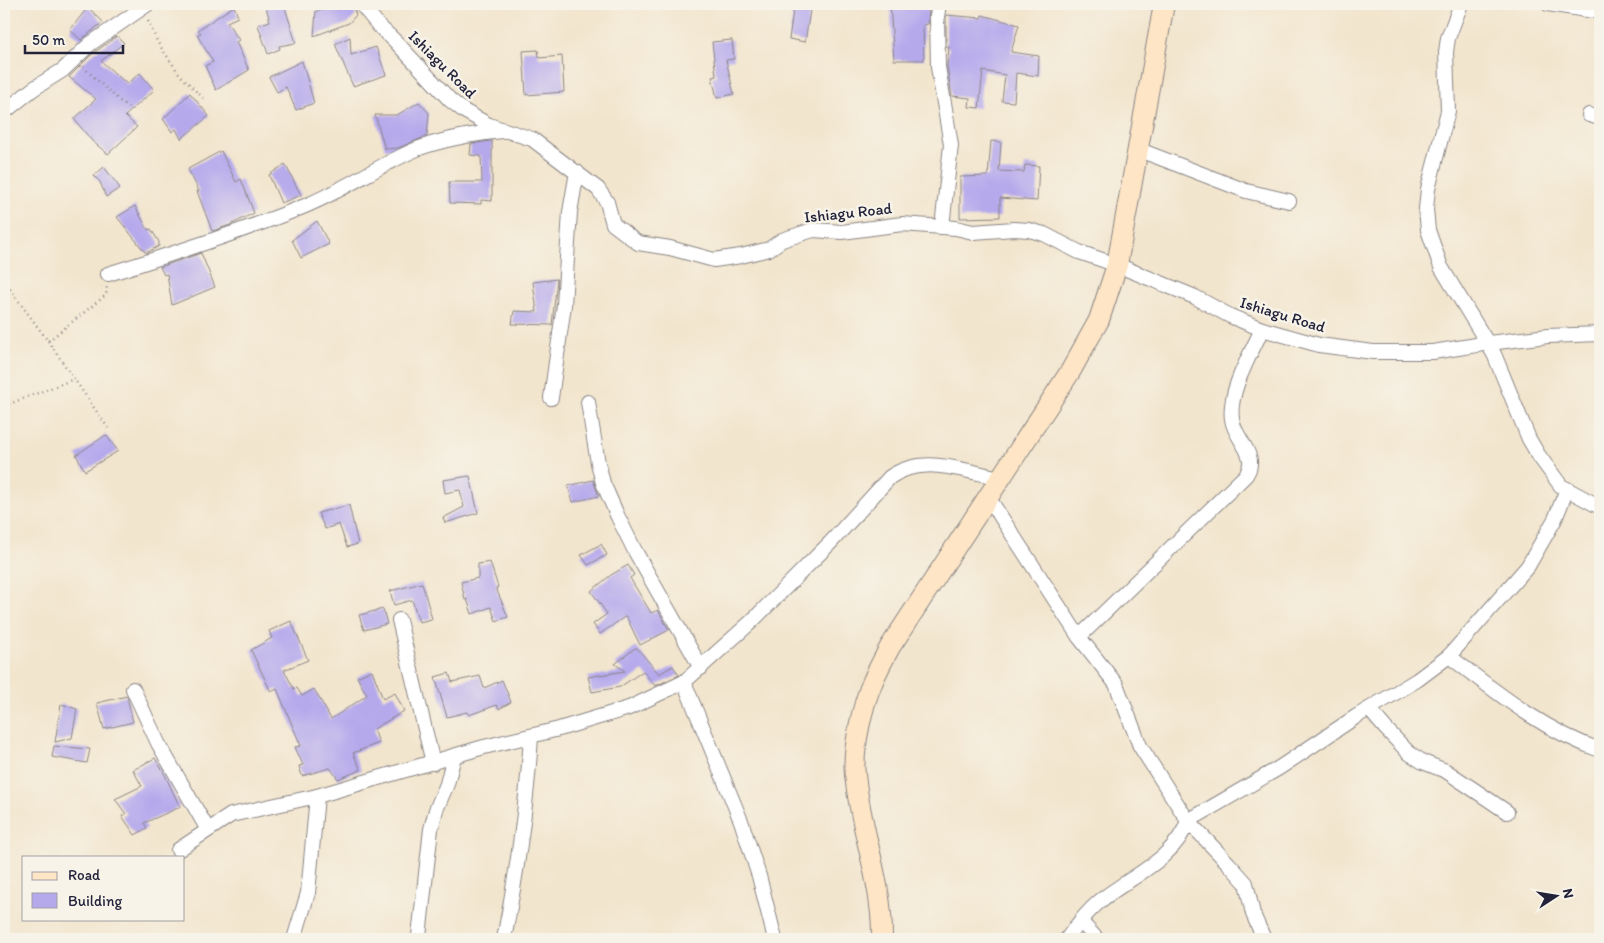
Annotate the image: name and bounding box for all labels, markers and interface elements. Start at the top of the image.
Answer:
scale bar [25,22,122,54]
street label: Ishiagu Road [405,26,481,102]
text: 50 m [32,31,65,49]
street label: Ishiagu Road [803,198,893,227]
street label: Ishiagu Road [1238,292,1328,337]
legend [22,856,185,920]
text: Road [68,866,101,884]
north arrow [1532,870,1582,920]
text: N [1559,887,1578,900]
text: Building [68,892,122,910]

